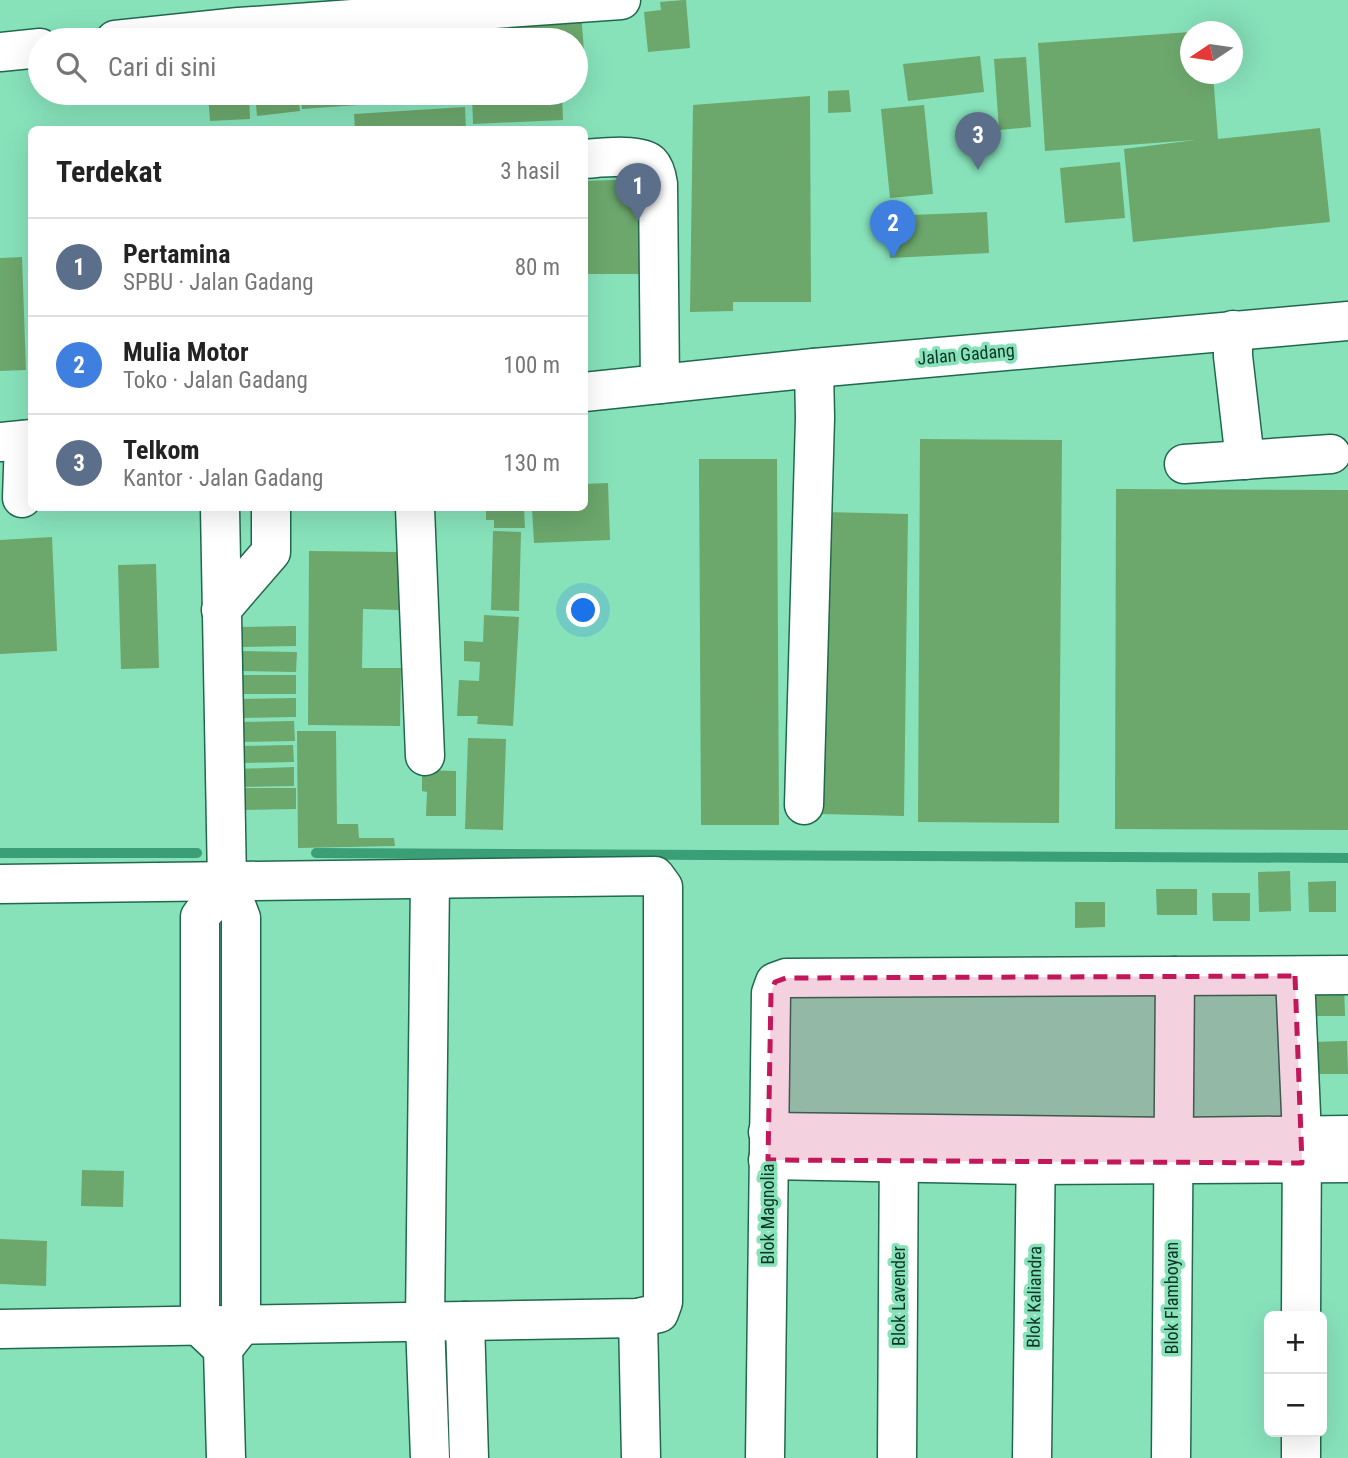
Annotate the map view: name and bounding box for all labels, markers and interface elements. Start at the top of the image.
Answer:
north arrow [1180,21,1243,84]
search box [28,28,588,105]
icon: search [52,48,90,86]
text: Cari di sini [108,52,216,82]
pin: 3 [955,112,1001,170]
text: Terdekat [56,154,162,189]
text: 3 hasil [500,158,560,185]
pin: 1 [615,163,661,221]
pin: 2 [870,200,916,258]
text: Pertamina [123,239,230,269]
text: 1 [73,254,85,281]
text: 80 m [515,254,560,281]
text: SPBU · Jalan Gadang [123,269,314,296]
text: Mulia Motor [123,337,249,367]
street label: Jalan Gadang [917,339,1015,369]
text: 2 [73,352,85,379]
text: 100 m [503,352,560,379]
text: Toko · Jalan Gadang [123,367,308,394]
text: Telkom [123,435,200,465]
text: 3 [73,450,85,477]
text: 130 m [503,450,560,477]
text: Kantor · Jalan Gadang [123,465,323,492]
your location [566,593,600,627]
street label: Blok Magnolia [757,1164,778,1264]
street label: Blok Flamboyan [1161,1242,1182,1354]
street label: Blok Lavender [888,1246,909,1346]
street label: Blok Kaliandra [1023,1246,1045,1348]
map controls [1264,1311,1327,1437]
button: + [1264,1311,1327,1374]
button: − [1264,1374,1327,1437]

